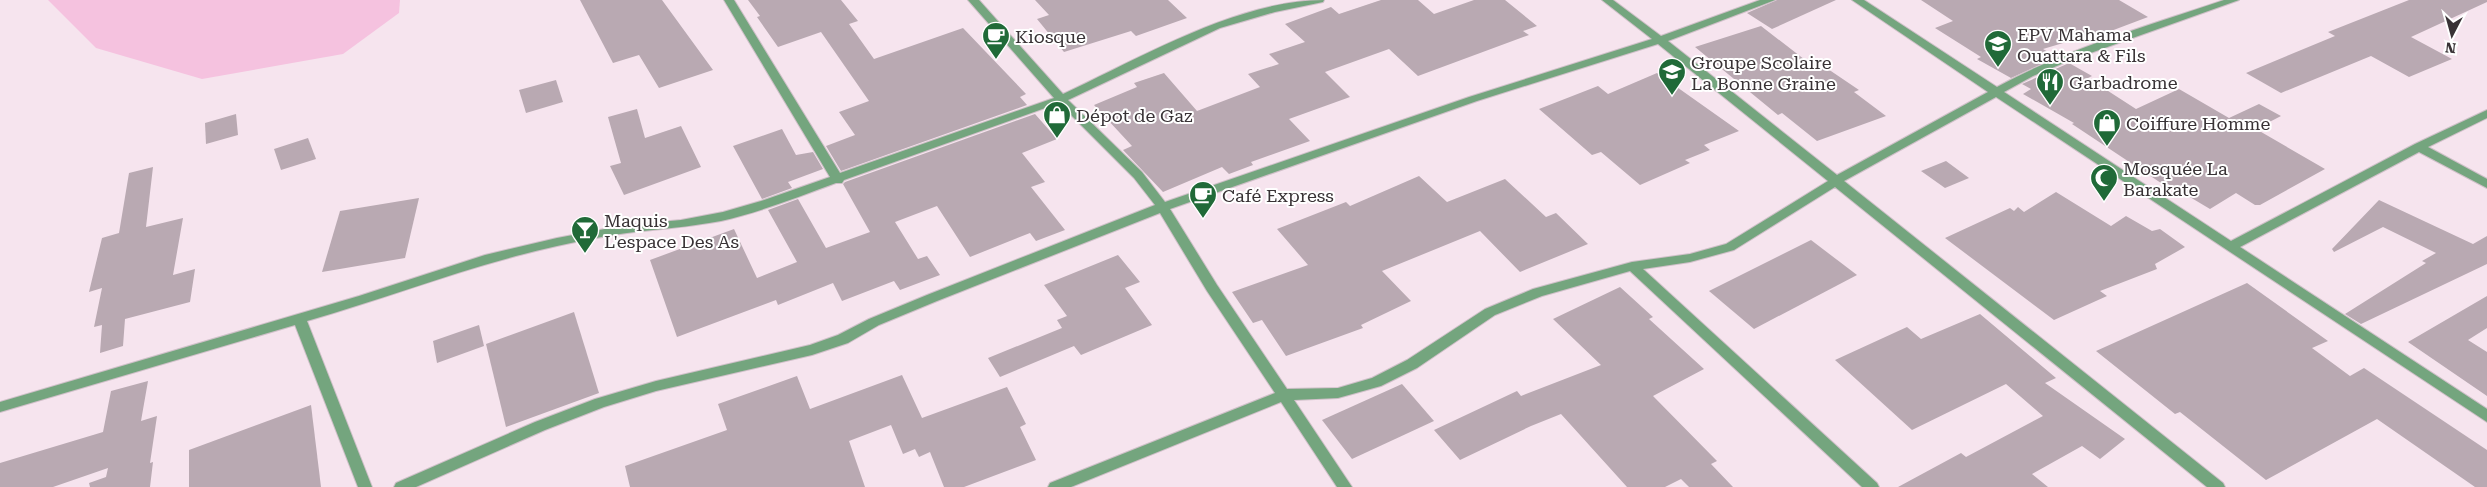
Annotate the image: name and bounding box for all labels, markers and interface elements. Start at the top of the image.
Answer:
north arrow [2427,10,2477,60]
cafe icon: Kiosque [981,21,1011,60]
place label: EPV Mahama Ouattara & Fils [2017,24,2145,66]
place label: Kiosque [1015,26,1086,47]
school or university icon: EPV Mahama Ouattara & Fils [1983,29,2013,68]
text: N [2444,39,2457,56]
place label: Groupe Scolaire La Bonne Graine [1691,52,1836,94]
school or university icon: Groupe Scolaire La Bonne Graine [1657,57,1687,96]
restaurant icon: Garbadrome [2035,67,2065,106]
place label: Garbadrome [2069,72,2178,93]
shop icon: Dépot de Gaz [1042,100,1072,139]
place label: Dépot de Gaz [1076,105,1193,126]
shop icon: Coiffure Homme [2092,108,2122,147]
place label: Coiffure Homme [2126,113,2270,134]
place label: Mosquée La Barakate [2123,158,2228,200]
mosque icon: Mosquée La Barakate [2089,163,2119,202]
cafe icon: Café Express [1188,180,1218,219]
place label: Café Express [1222,185,1334,206]
place label: Maquis L'espace Des As [604,210,739,252]
bar icon: Maquis L'espace Des As [570,215,600,254]

